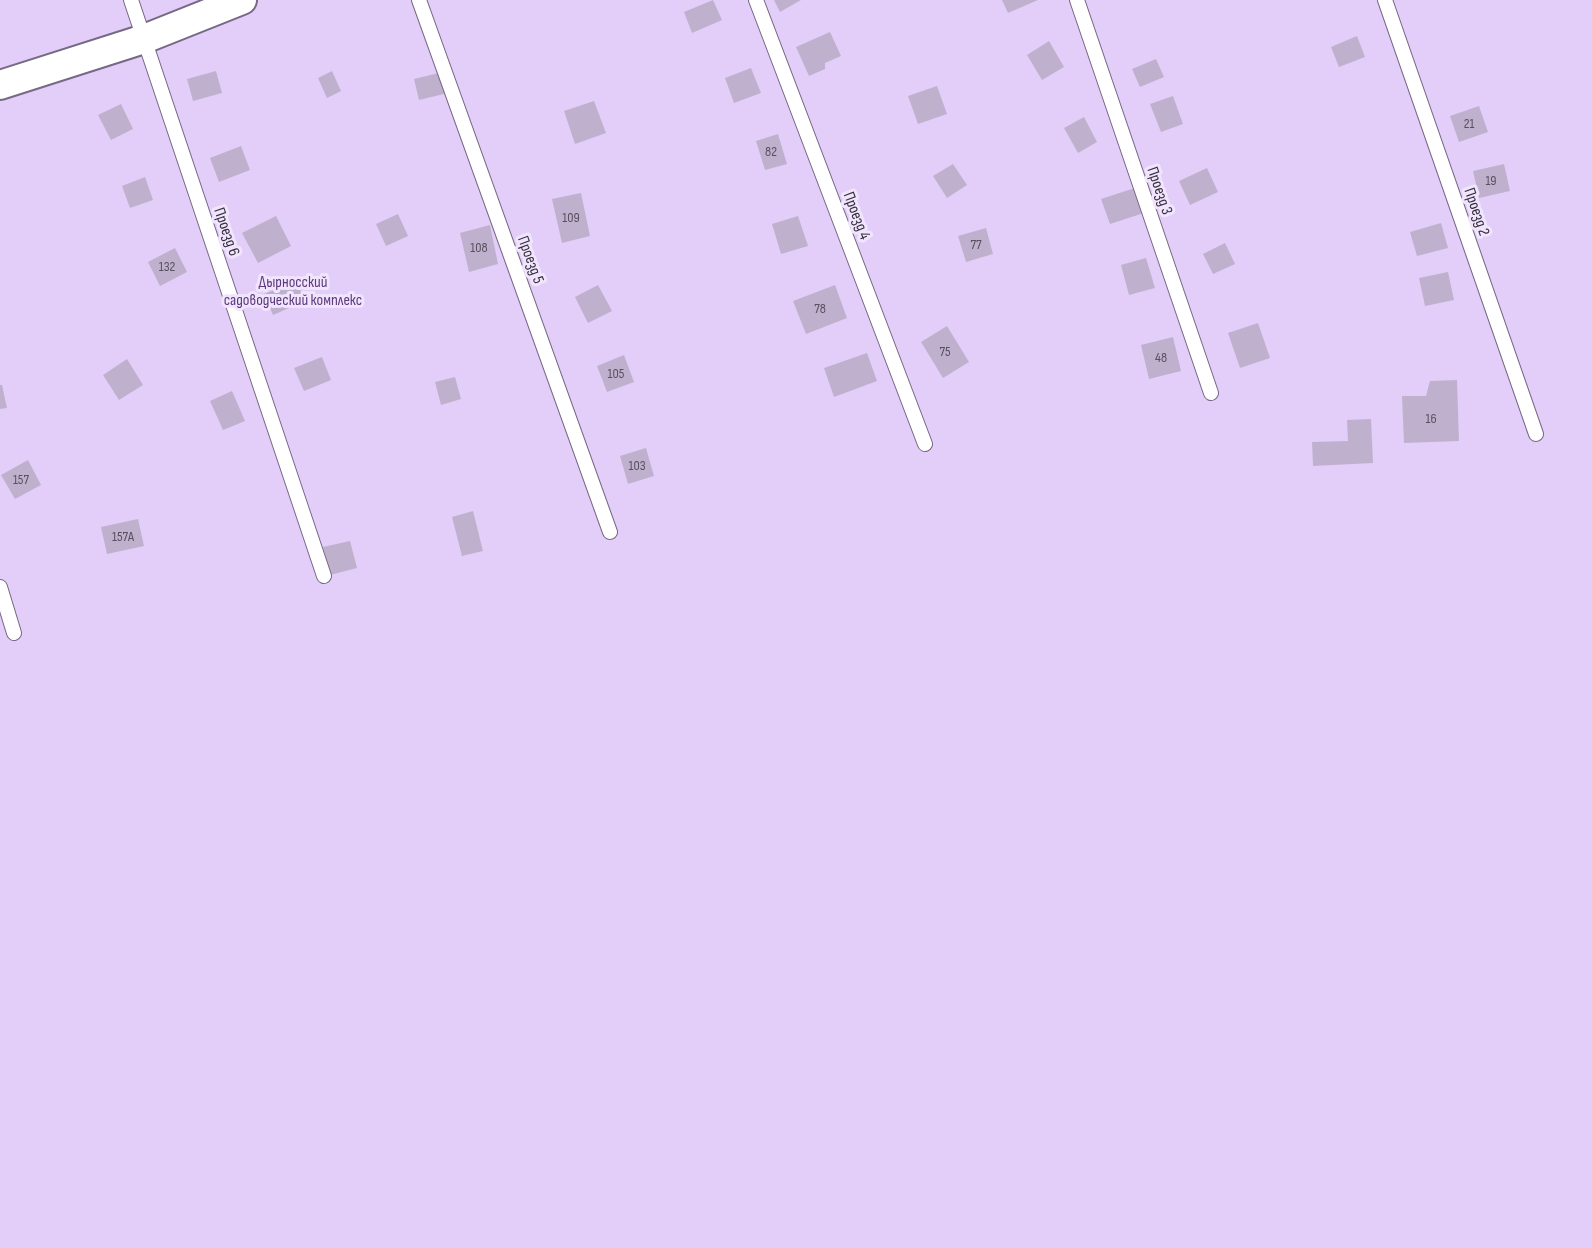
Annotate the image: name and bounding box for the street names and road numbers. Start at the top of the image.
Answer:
street label: Проезд 3 [1142,164,1176,218]
street label: Проезд 2 [1459,186,1493,238]
street label: Проезд 4 [838,189,874,243]
street label: Проезд 6 [209,205,243,259]
street label: Проезд 5 [513,234,547,286]

